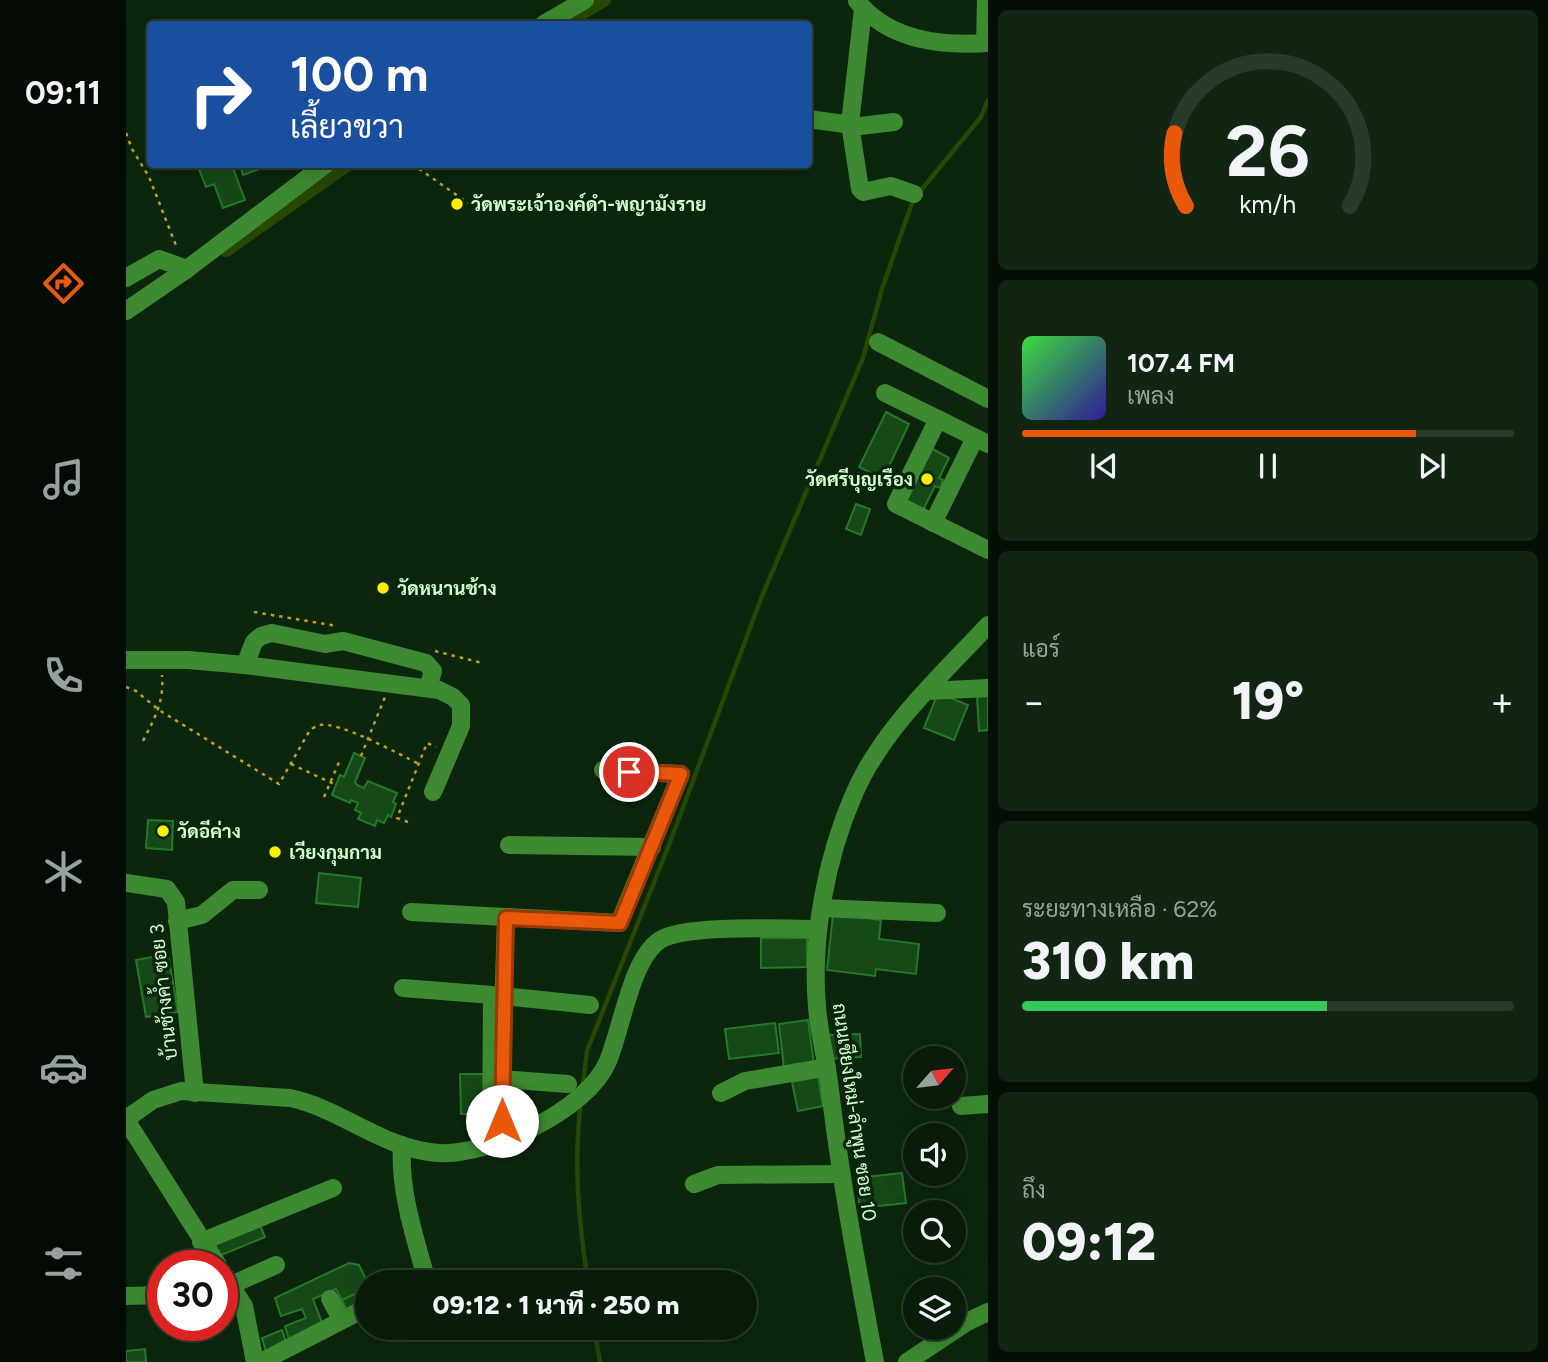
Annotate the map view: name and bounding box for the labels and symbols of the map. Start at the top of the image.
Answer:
place label: วัดพระเจ้าองค์ดำ-พญามังราย [471,192,706,216]
marker: วัดพระเจ้าองค์ดำ-พญามังราย [449,196,465,212]
place label: วัดศรีบุญเรือง [805,467,913,494]
marker: วัดศรีบุญเรือง [919,471,935,487]
place label: วัดหนานช้าง [397,577,497,600]
marker: วัดหนานช้าง [375,580,391,596]
pin [599,742,659,802]
place label: วัดอีค่าง [177,819,241,843]
marker: วัดอีค่าง [155,823,171,839]
place label: เวียงกุมกาม [289,840,382,867]
marker: เวียงกุมกาม [267,844,283,860]
street label: บ้านช้างค้ำ ซอย 3 [141,923,182,1062]
street label: ถนนเชียงใหม่-ลำพูน ซอย 10 [826,1001,882,1223]
north arrow [903,1046,966,1110]
position arrow [465,1084,539,1158]
speed limit sign: 30 [147,1250,238,1341]

